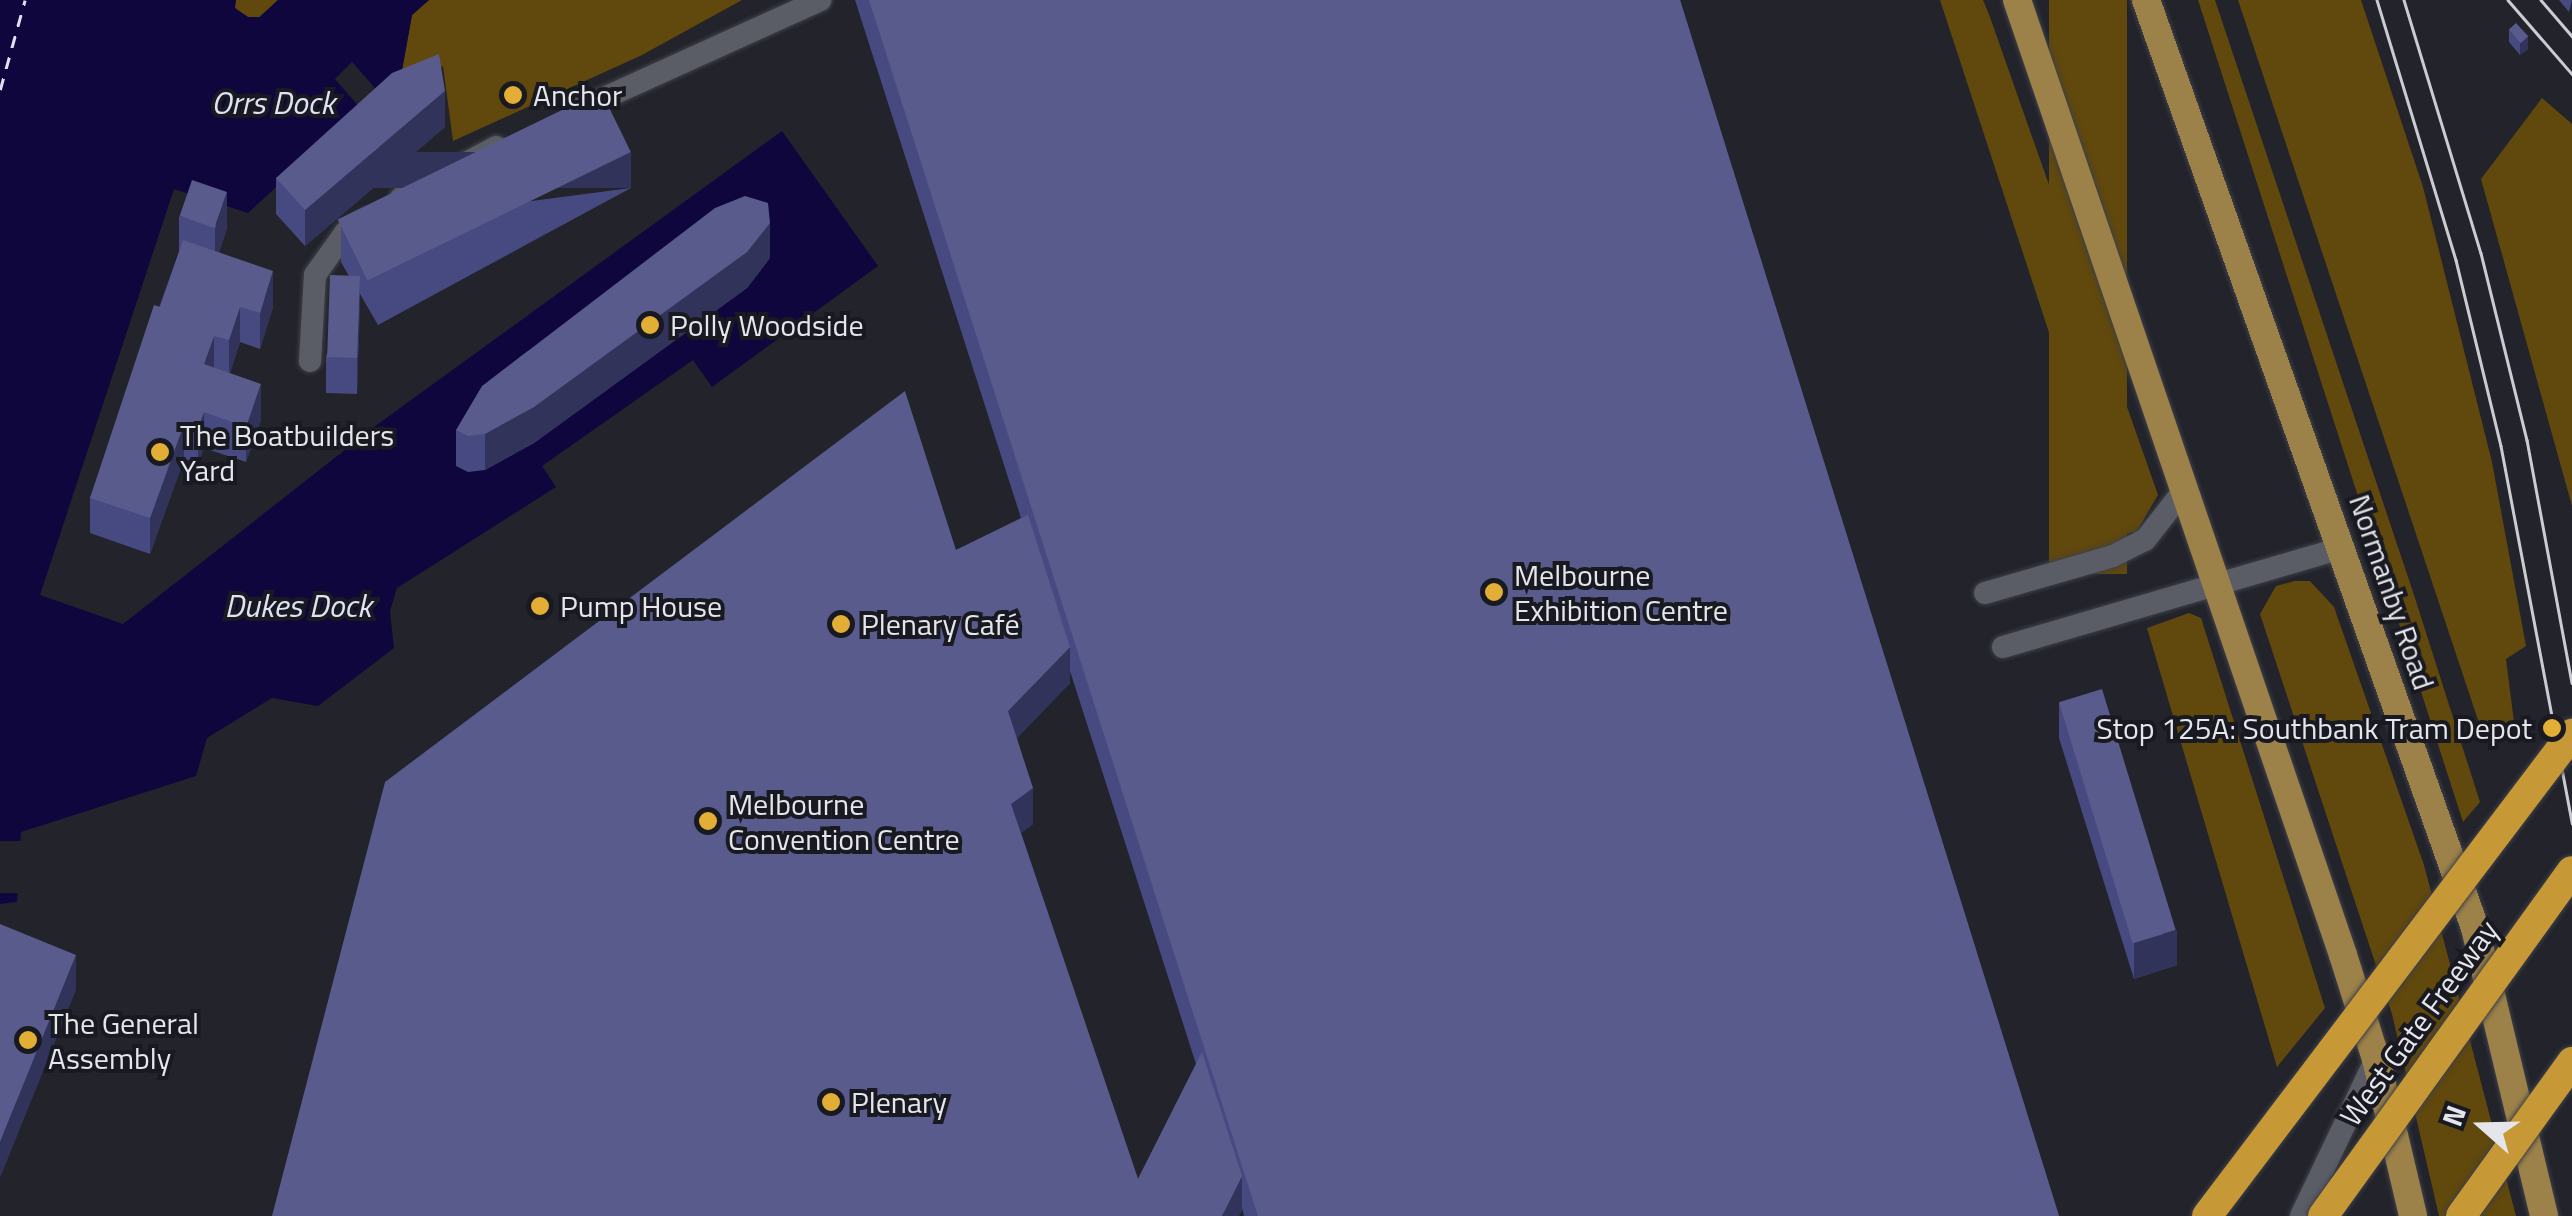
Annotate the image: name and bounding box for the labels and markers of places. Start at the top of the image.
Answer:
place label: Anchor [533,77,622,113]
marker: Anchor [502,84,524,106]
place label: Polly Woodside [670,307,864,343]
marker: Polly Woodside [639,314,661,336]
place label: The Boatbuilders Yard [180,417,394,488]
marker: The Boatbuilders Yard [149,441,171,463]
place label: Melbourne Exhibition Centre [1514,557,1728,628]
marker: Melbourne Exhibition Centre [1483,581,1505,603]
place label: Pump House [560,588,722,624]
marker: Pump House [529,595,551,617]
place label: Plenary Café [861,606,1020,642]
marker: Plenary Café [830,613,852,635]
place label: Stop 125A: Southbank Tram Depot [2096,710,2532,746]
marker: Stop 125A: Southbank Tram Depot [2541,717,2563,739]
place label: Melbourne Convention Centre [728,786,960,856]
marker: Melbourne Convention Centre [697,810,719,832]
place label: The General Assembly [48,1005,199,1076]
marker: The General Assembly [17,1029,39,1051]
place label: Plenary [851,1084,947,1120]
marker: Plenary [820,1091,842,1113]

